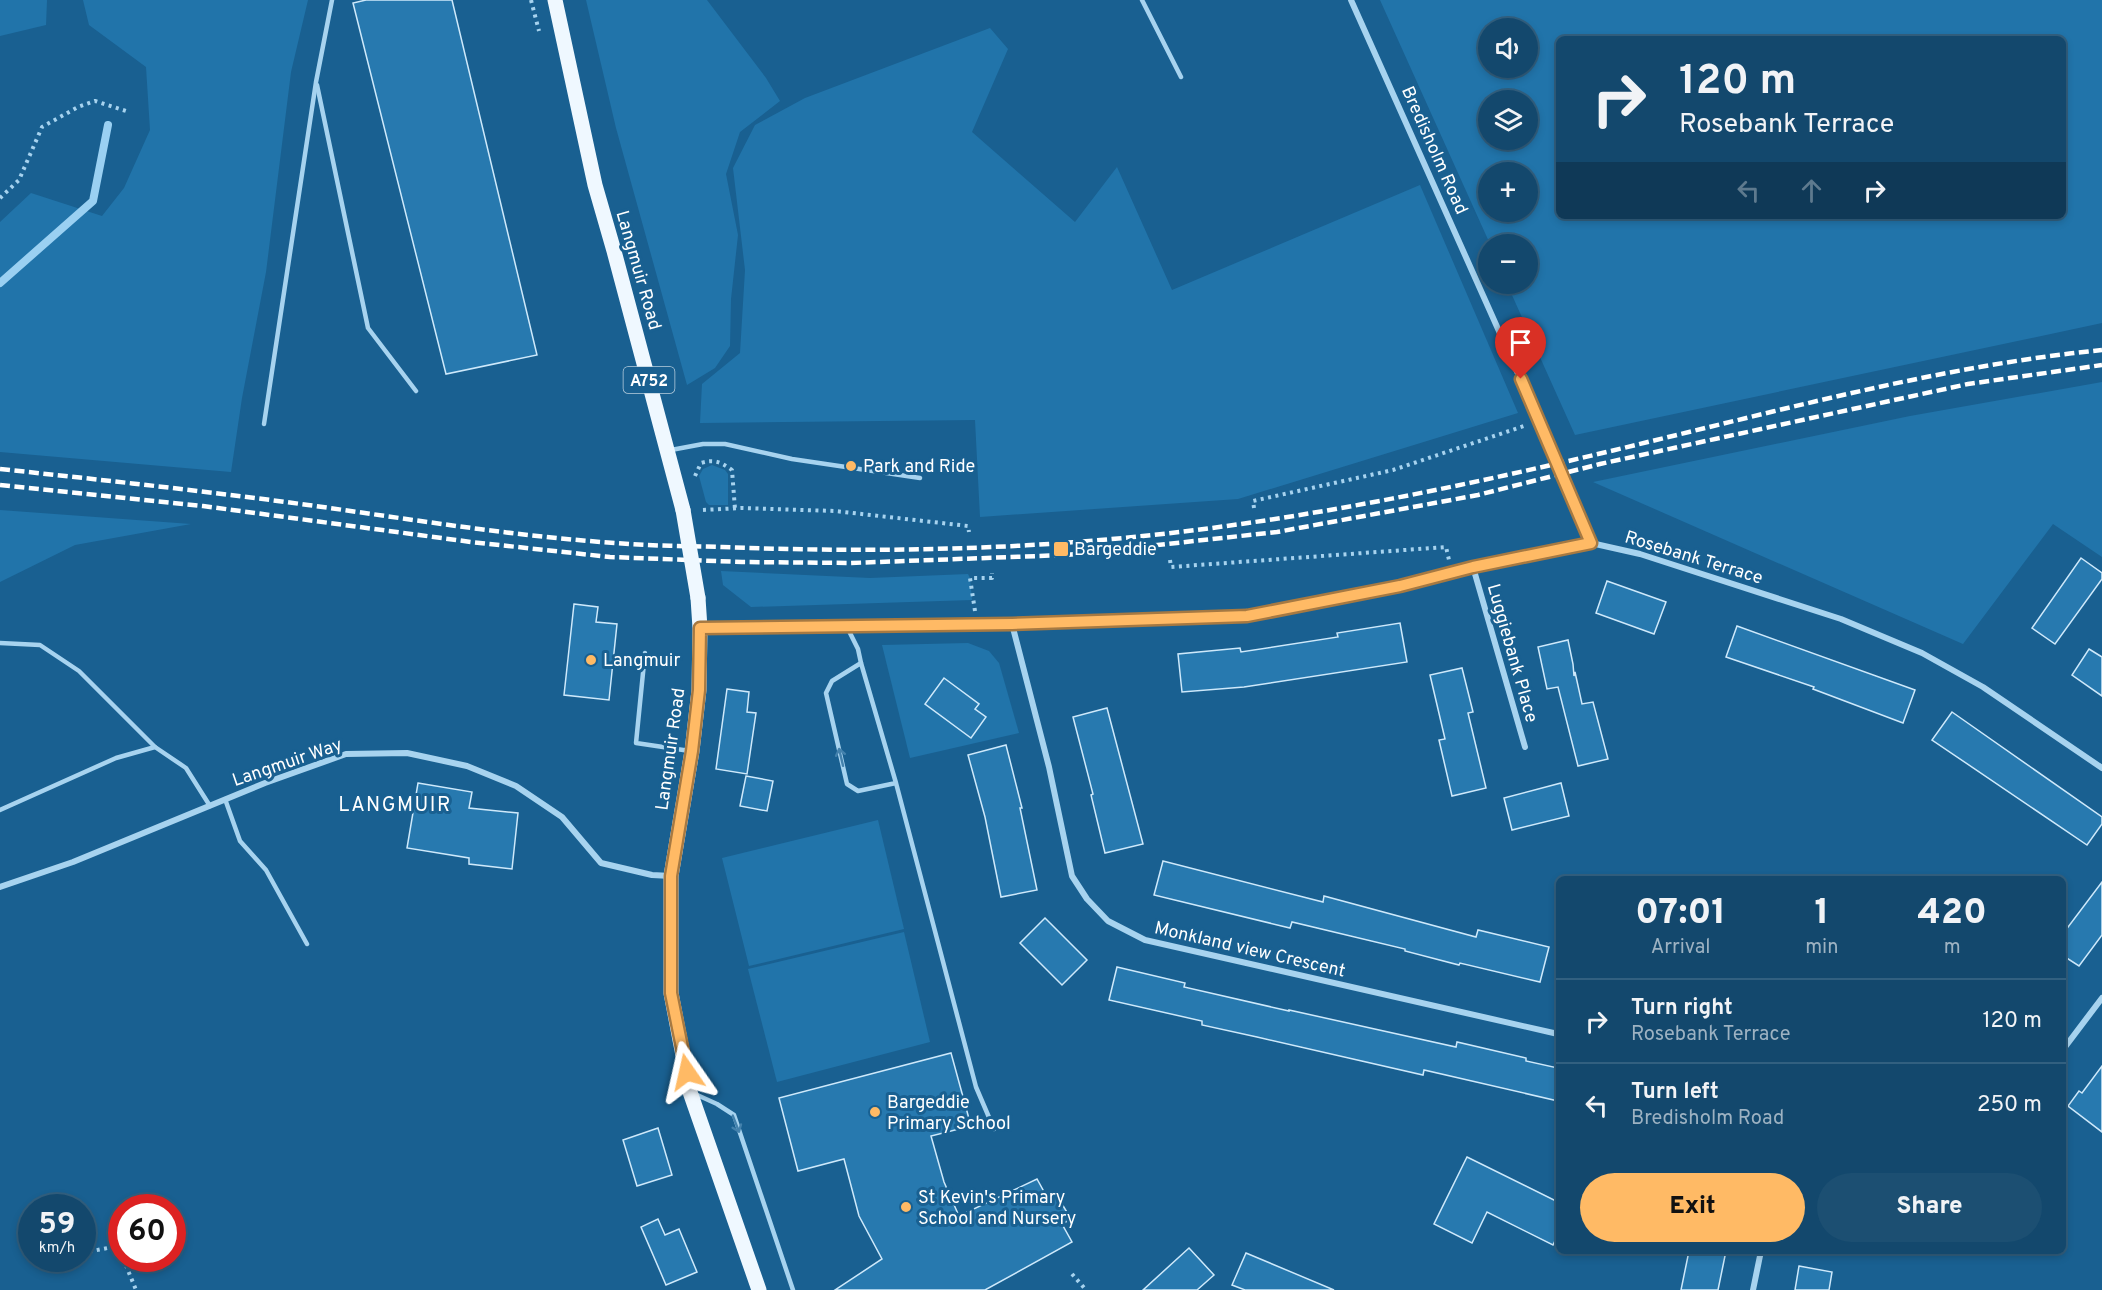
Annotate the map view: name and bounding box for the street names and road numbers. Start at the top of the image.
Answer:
street label: Bredisholm Road [1395,83,1472,218]
street label: Langmuir Road [610,208,666,333]
road number: A752 [624,367,674,393]
street label: Rosebank Terrace [1622,526,1766,590]
street label: Luggiebank Place [1481,581,1542,725]
street label: Langmuir Road [652,687,691,812]
street label: Langmuir Way [229,734,346,793]
street label: Monkland view Crescent [1152,917,1347,984]

